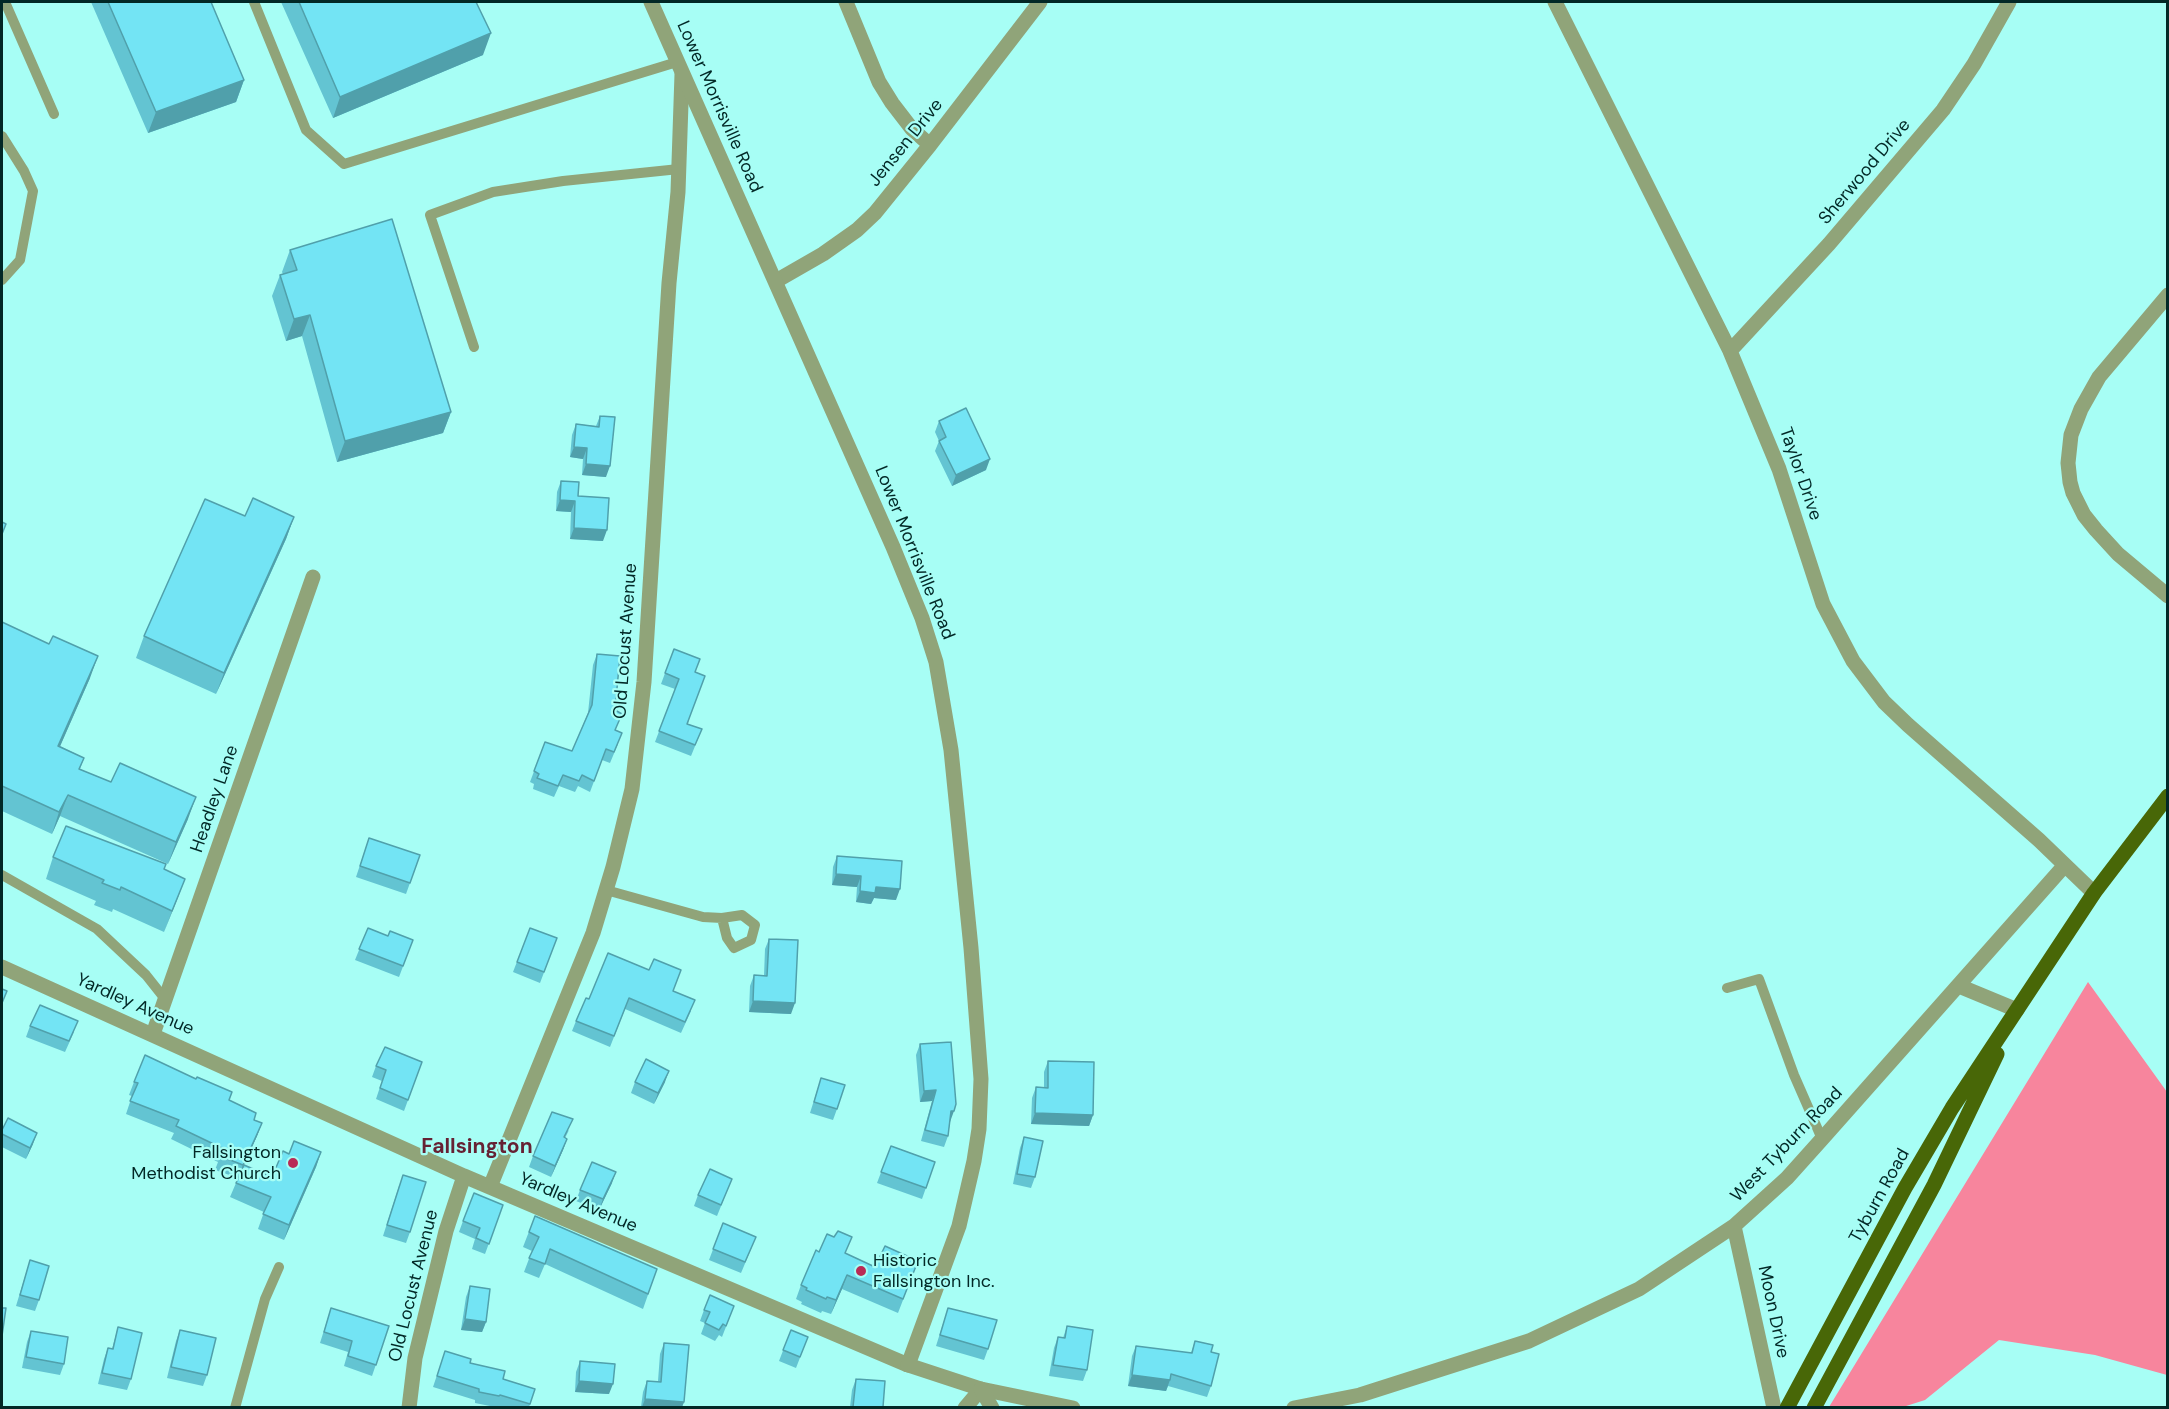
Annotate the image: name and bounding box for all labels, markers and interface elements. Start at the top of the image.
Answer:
street label: Lower Morrisville Road [671,18,767,196]
street label: Jensen Drive [864,95,948,191]
street label: Sherwood Drive [1815,115,1915,229]
street label: Taylor Drive [1774,425,1826,523]
street label: Lower Morrisville Road [869,463,959,643]
street label: Old Locust Avenue [610,562,642,720]
street label: Headley Lane [187,743,243,855]
street label: Yardley Avenue [73,969,197,1041]
street label: West Tyburn Road [1727,1083,1847,1207]
district label: Fallsington [421,1134,533,1160]
place label: Fallsington Methodist Church [131,1142,281,1184]
street label: Tyburn Road [1845,1145,1915,1247]
marker: Fallsington Methodist Church [286,1156,300,1170]
street label: Yardley Avenue [516,1168,640,1238]
street label: Old Locust Avenue [385,1208,443,1364]
place label: Historic Fallsington Inc. [873,1250,995,1292]
marker: Historic Fallsington Inc. [854,1264,868,1278]
street label: Moon Drive [1753,1264,1793,1360]

